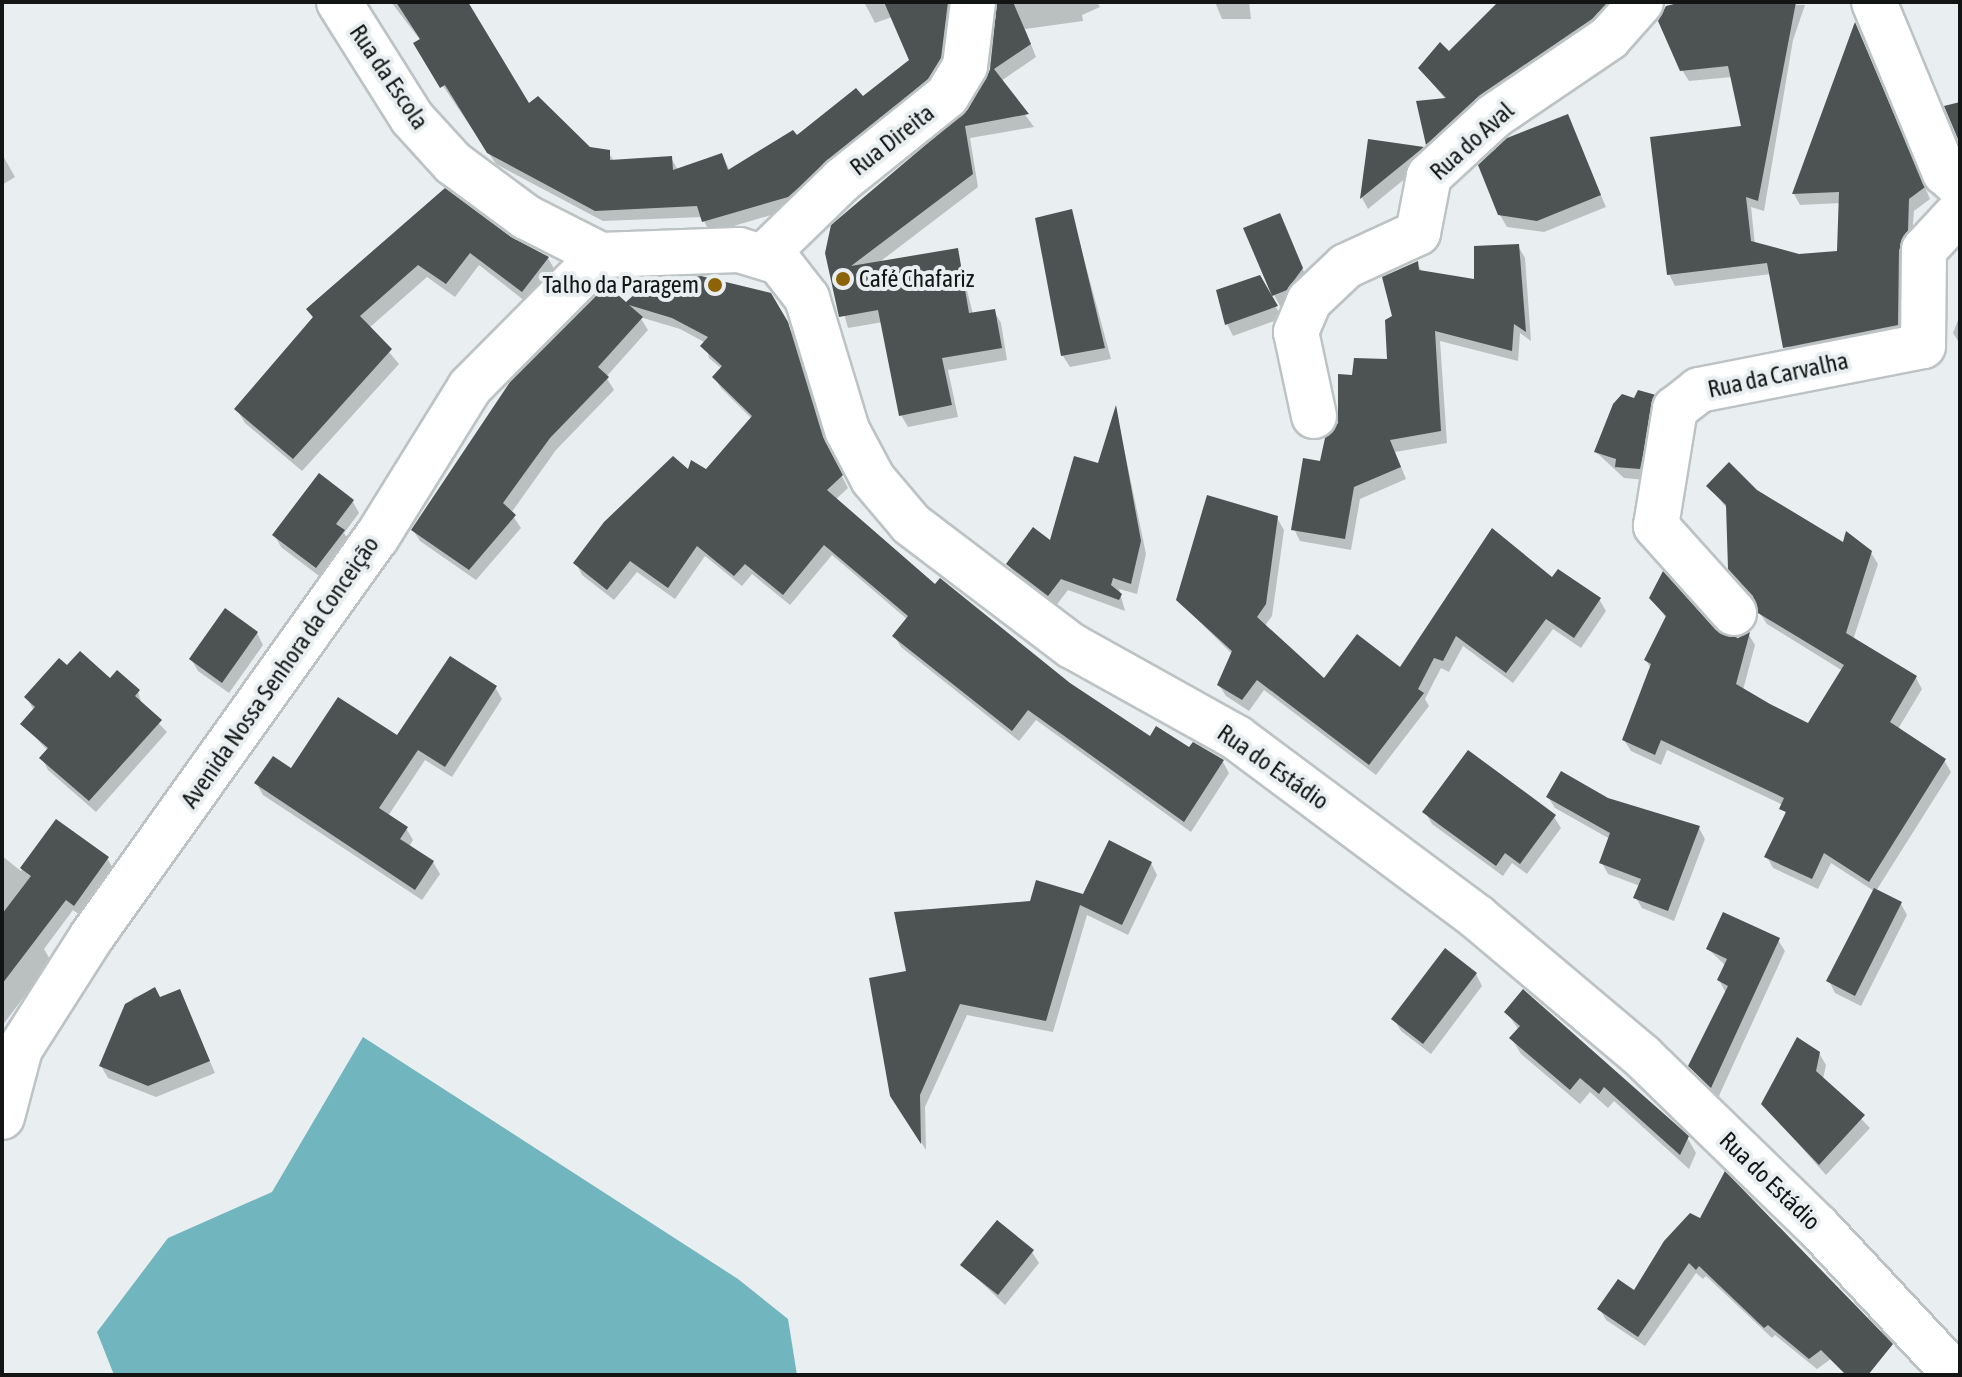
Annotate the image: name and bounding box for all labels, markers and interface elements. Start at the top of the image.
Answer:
street label: Rua da Escola [343,19,435,135]
street label: Rua do Aval [1424,96,1520,186]
street label: Rua Direita [844,98,940,182]
place label: Café Chafariz [859,265,974,293]
marker: Café Chafariz [834,270,852,288]
place label: Talho da Paragem [542,271,699,299]
marker: Talho da Paragem [706,276,724,294]
street label: Rua da Carvalha [1705,346,1851,404]
street label: Avenida Nossa Senhora da Conceição [175,531,385,813]
street label: Rua do Estádio [1212,718,1334,816]
street label: Rua do Estádio [1714,1126,1826,1236]

